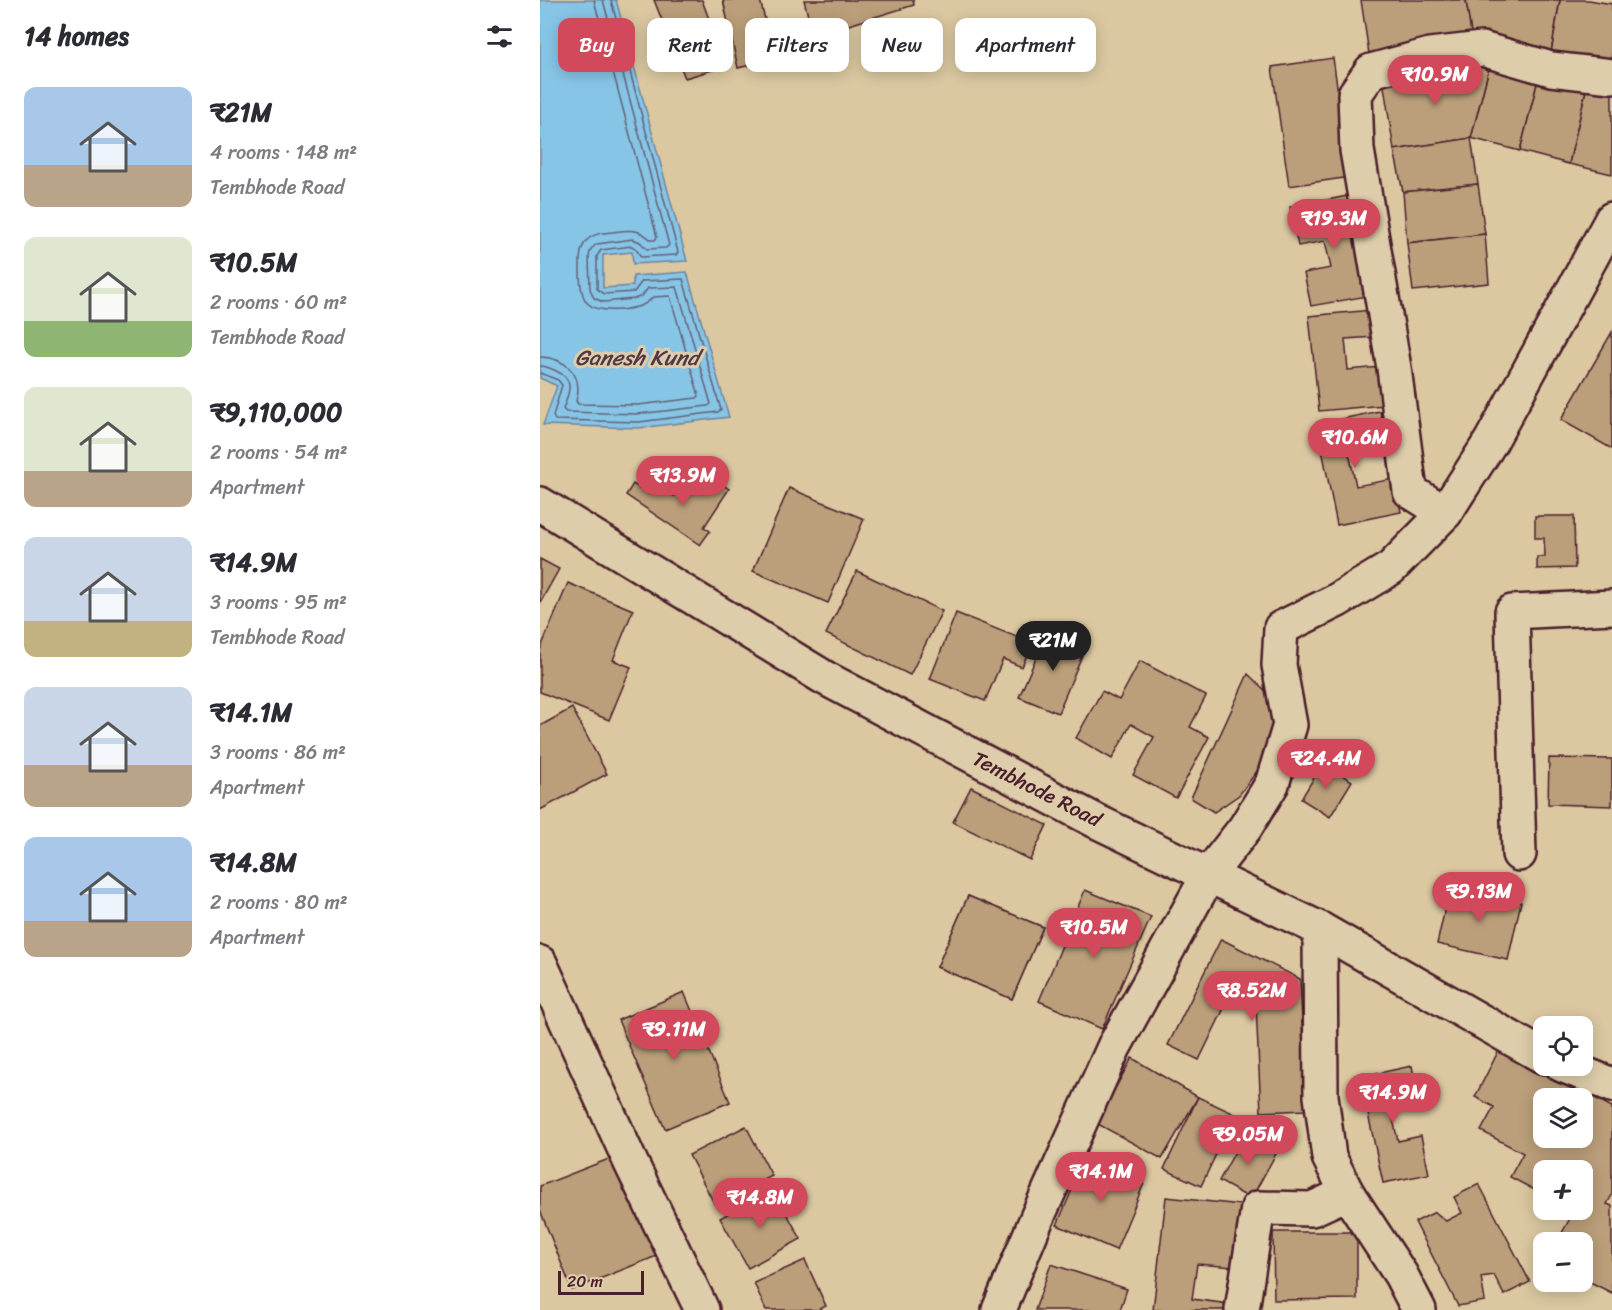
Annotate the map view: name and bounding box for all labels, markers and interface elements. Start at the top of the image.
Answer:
text: 14 homes [24,13,129,59]
chip: Buy [558,18,635,72]
chip: Rent [647,18,733,72]
chip: Filters [745,18,849,72]
chip: New [861,18,943,72]
chip: Apartment [955,18,1096,72]
icon: filters [483,20,516,53]
pin: ₹10.9M [1386,55,1484,106]
text: ₹10.9M [1401,57,1469,92]
text: ₹21M [210,89,272,135]
icon: home [72,111,144,183]
text: 4 rooms · 148 m² [210,135,357,170]
text: Tembhode Road [210,170,345,205]
pin: ₹19.3M [1285,199,1383,250]
text: ₹19.3M [1301,201,1367,236]
text: ₹10.5M [210,239,297,285]
icon: home [72,261,144,333]
text: 2 rooms · 60 m² [210,285,347,320]
text: Tembhode Road [210,320,345,355]
water label: Ganesh Kund [575,338,704,377]
text: ₹9,110,000 [210,389,343,435]
icon: home [72,411,144,483]
pin: ₹10.6M [1306,418,1404,469]
text: ₹10.6M [1322,420,1388,455]
text: 2 rooms · 54 m² [210,435,348,470]
pin: ₹13.9M [634,456,732,507]
text: ₹13.9M [650,458,716,493]
text: Apartment [210,470,304,505]
text: ₹14.9M [210,539,297,585]
icon: home [72,561,144,633]
text: 3 rooms · 95 m² [210,585,347,620]
text: Tembhode Road [210,620,345,655]
pin: ₹21M [1017,621,1089,672]
text: ₹21M [1029,623,1077,658]
text: ₹14.1M [210,689,292,735]
icon: home [72,711,144,783]
text: 3 rooms · 86 m² [210,735,346,770]
pin: ₹24.4M [1277,739,1375,790]
street label: Tembhode Road [965,740,1110,839]
text: ₹24.4M [1291,741,1361,776]
text: Apartment [210,770,304,805]
text: ₹14.8M [210,839,297,885]
icon: home [72,861,144,933]
pin: ₹9.13M [1430,872,1528,923]
text: ₹9.13M [1446,874,1512,909]
text: 2 rooms · 80 m² [210,885,348,920]
pin: ₹10.5M [1045,908,1143,959]
text: ₹10.5M [1061,910,1128,945]
text: Apartment [210,920,304,955]
pin: ₹8.52M [1203,971,1301,1022]
text: ₹8.52M [1217,973,1287,1008]
pin: ₹9.11M [625,1010,723,1061]
text: ₹9.11M [643,1012,706,1047]
map controls [1533,1016,1593,1292]
button: locate [1533,1016,1593,1076]
pin: ₹14.9M [1344,1073,1442,1124]
text: ₹14.9M [1360,1075,1426,1110]
button: layers [1533,1088,1593,1148]
pin: ₹9.05M [1199,1115,1297,1166]
text: ₹9.05M [1213,1117,1283,1152]
pin: ₹14.1M [1052,1152,1150,1203]
text: ₹14.1M [1069,1154,1133,1189]
button: + [1533,1160,1593,1220]
pin: ₹14.8M [711,1178,809,1229]
text: ₹14.8M [727,1180,793,1215]
button: − [1533,1232,1593,1292]
text: 20 m [567,1267,603,1296]
scale bar [558,1268,644,1296]

